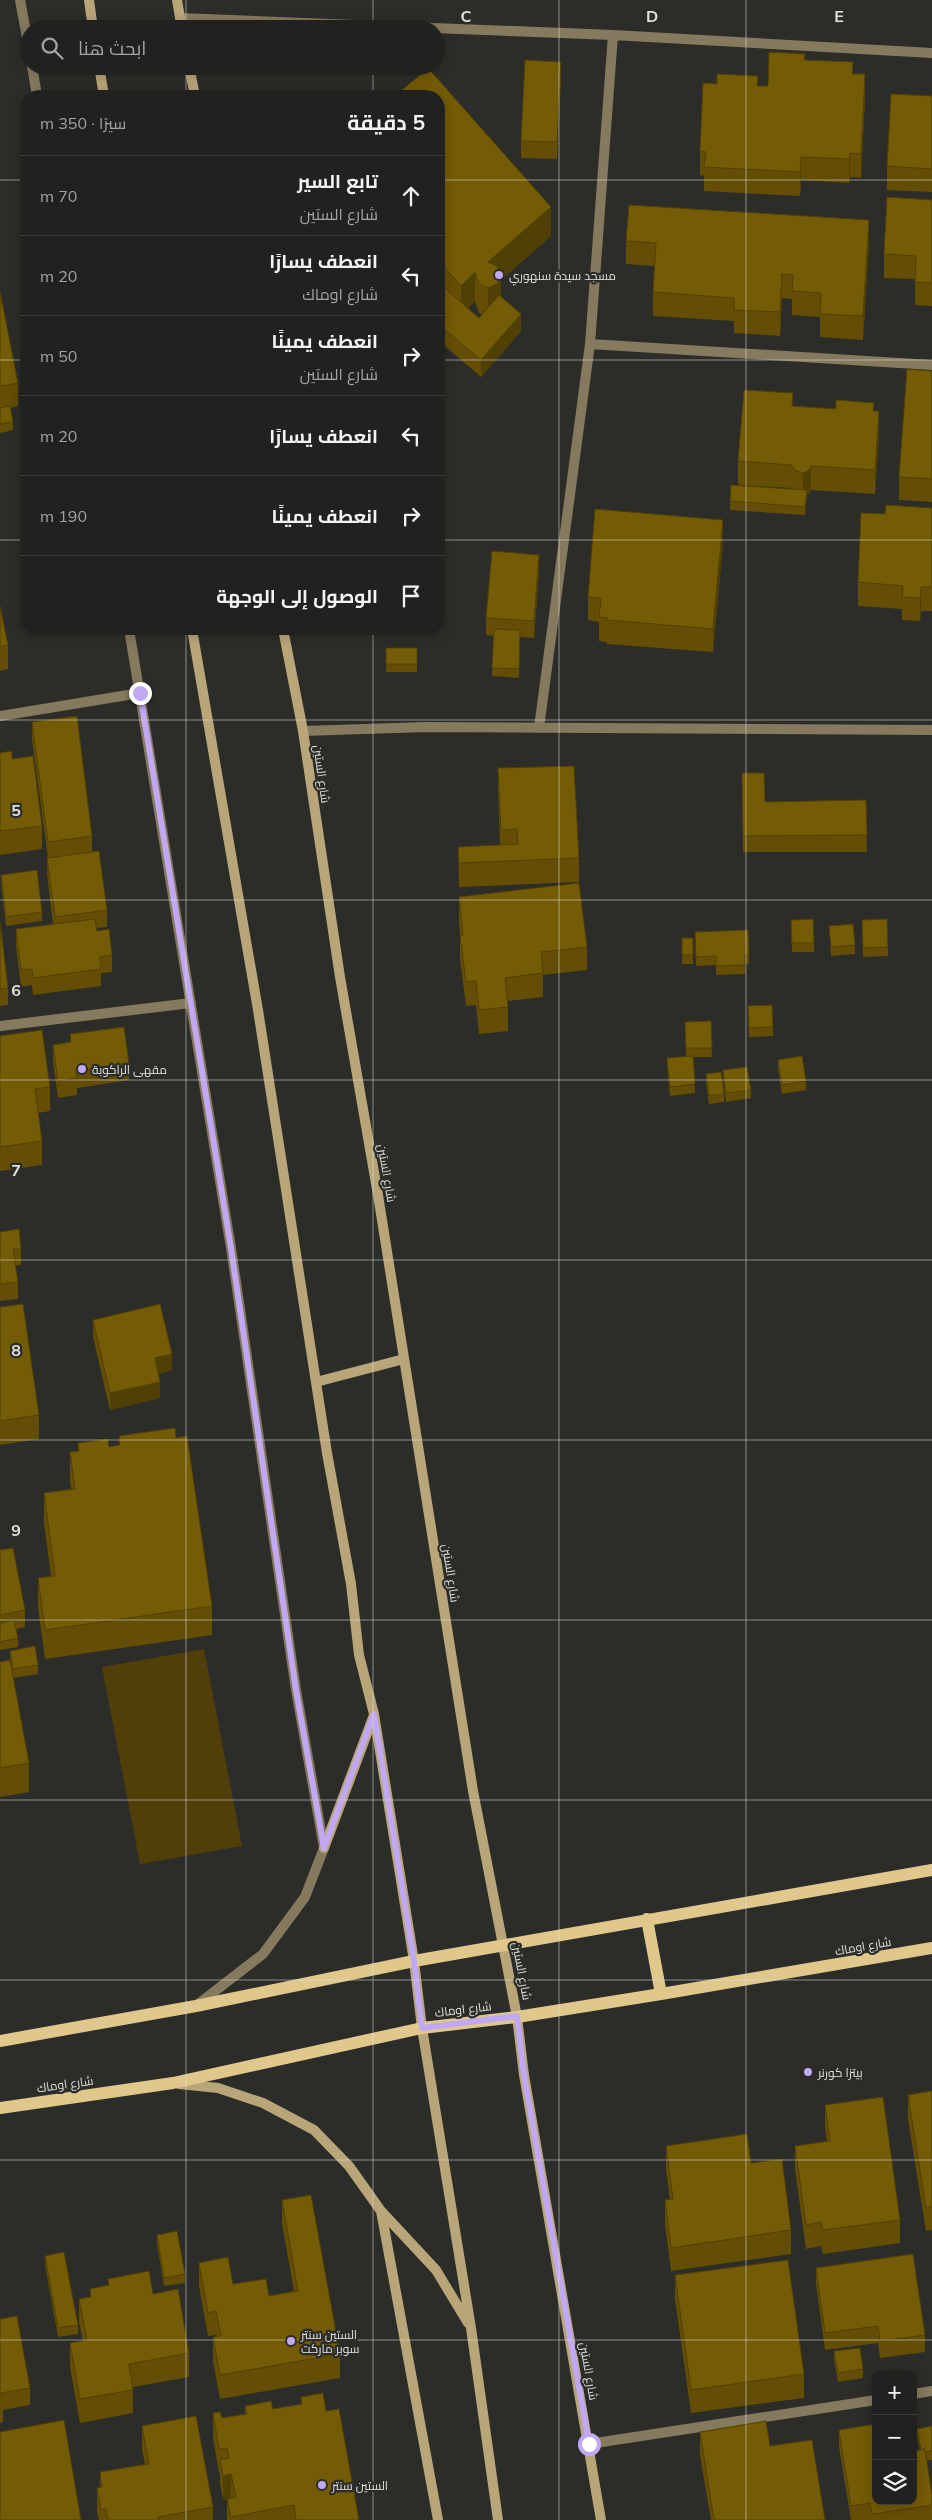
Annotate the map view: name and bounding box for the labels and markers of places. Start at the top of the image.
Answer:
place label: مسجد سيدة سنهوري [509,268,616,286]
marker: مسجد سيدة سنهوري [493,269,505,281]
place label: مقهى الراكوبة [92,1062,167,1077]
marker: مقهى الراكوبة [76,1063,88,1075]
place label: بيتزا كورنر [817,2065,863,2080]
marker: بيتزا كورنر [802,2066,814,2078]
place label: الستين سنتر سوبر ماركت [300,2327,360,2356]
marker: الستين سنتر سوبر ماركت [285,2335,297,2347]
place label: الستين سنتر [331,2478,388,2493]
marker: الستين سنتر [316,2479,328,2491]

